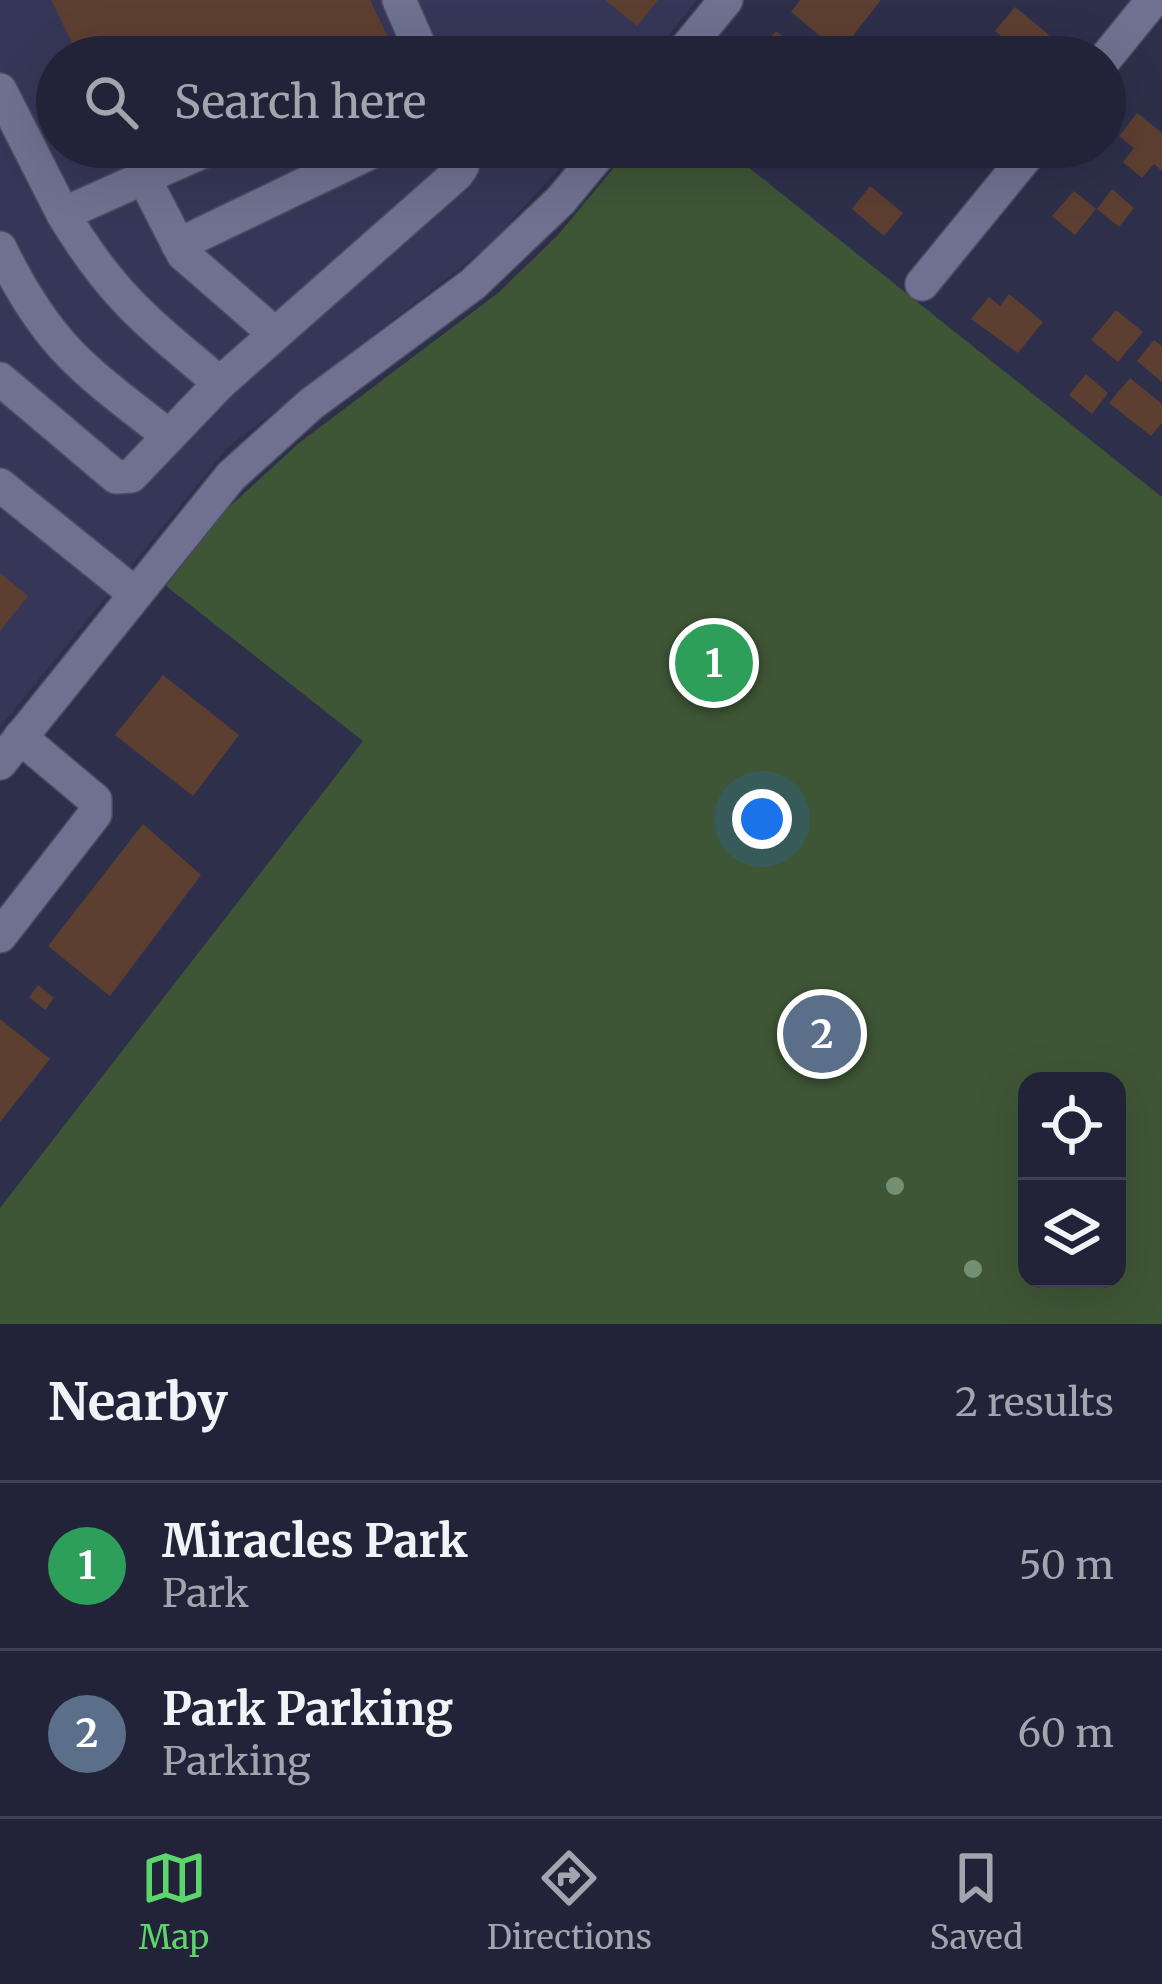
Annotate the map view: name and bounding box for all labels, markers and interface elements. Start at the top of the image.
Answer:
search box [36,36,1126,168]
icon: search [78,69,144,135]
text: Search here [174,74,426,130]
pin: 1 [675,618,753,708]
your location [732,789,792,849]
pin: 2 [783,989,861,1079]
map controls [1018,1072,1126,1288]
button: locate [1018,1072,1126,1180]
button: layers [1018,1180,1126,1288]
text: Nearby [48,1370,228,1434]
text: 2 results [955,1378,1114,1427]
text: Miracles Park [162,1513,468,1569]
text: 1 [78,1541,96,1590]
text: 50 m [1019,1541,1114,1590]
text: Park [162,1569,249,1618]
text: Park Parking [162,1681,453,1737]
text: 2 [76,1709,98,1758]
text: 60 m [1017,1709,1114,1758]
text: Parking [162,1737,311,1786]
tab: Map [139,1845,209,1958]
tab: Directions [487,1845,652,1958]
tab: Saved [930,1845,1023,1958]

